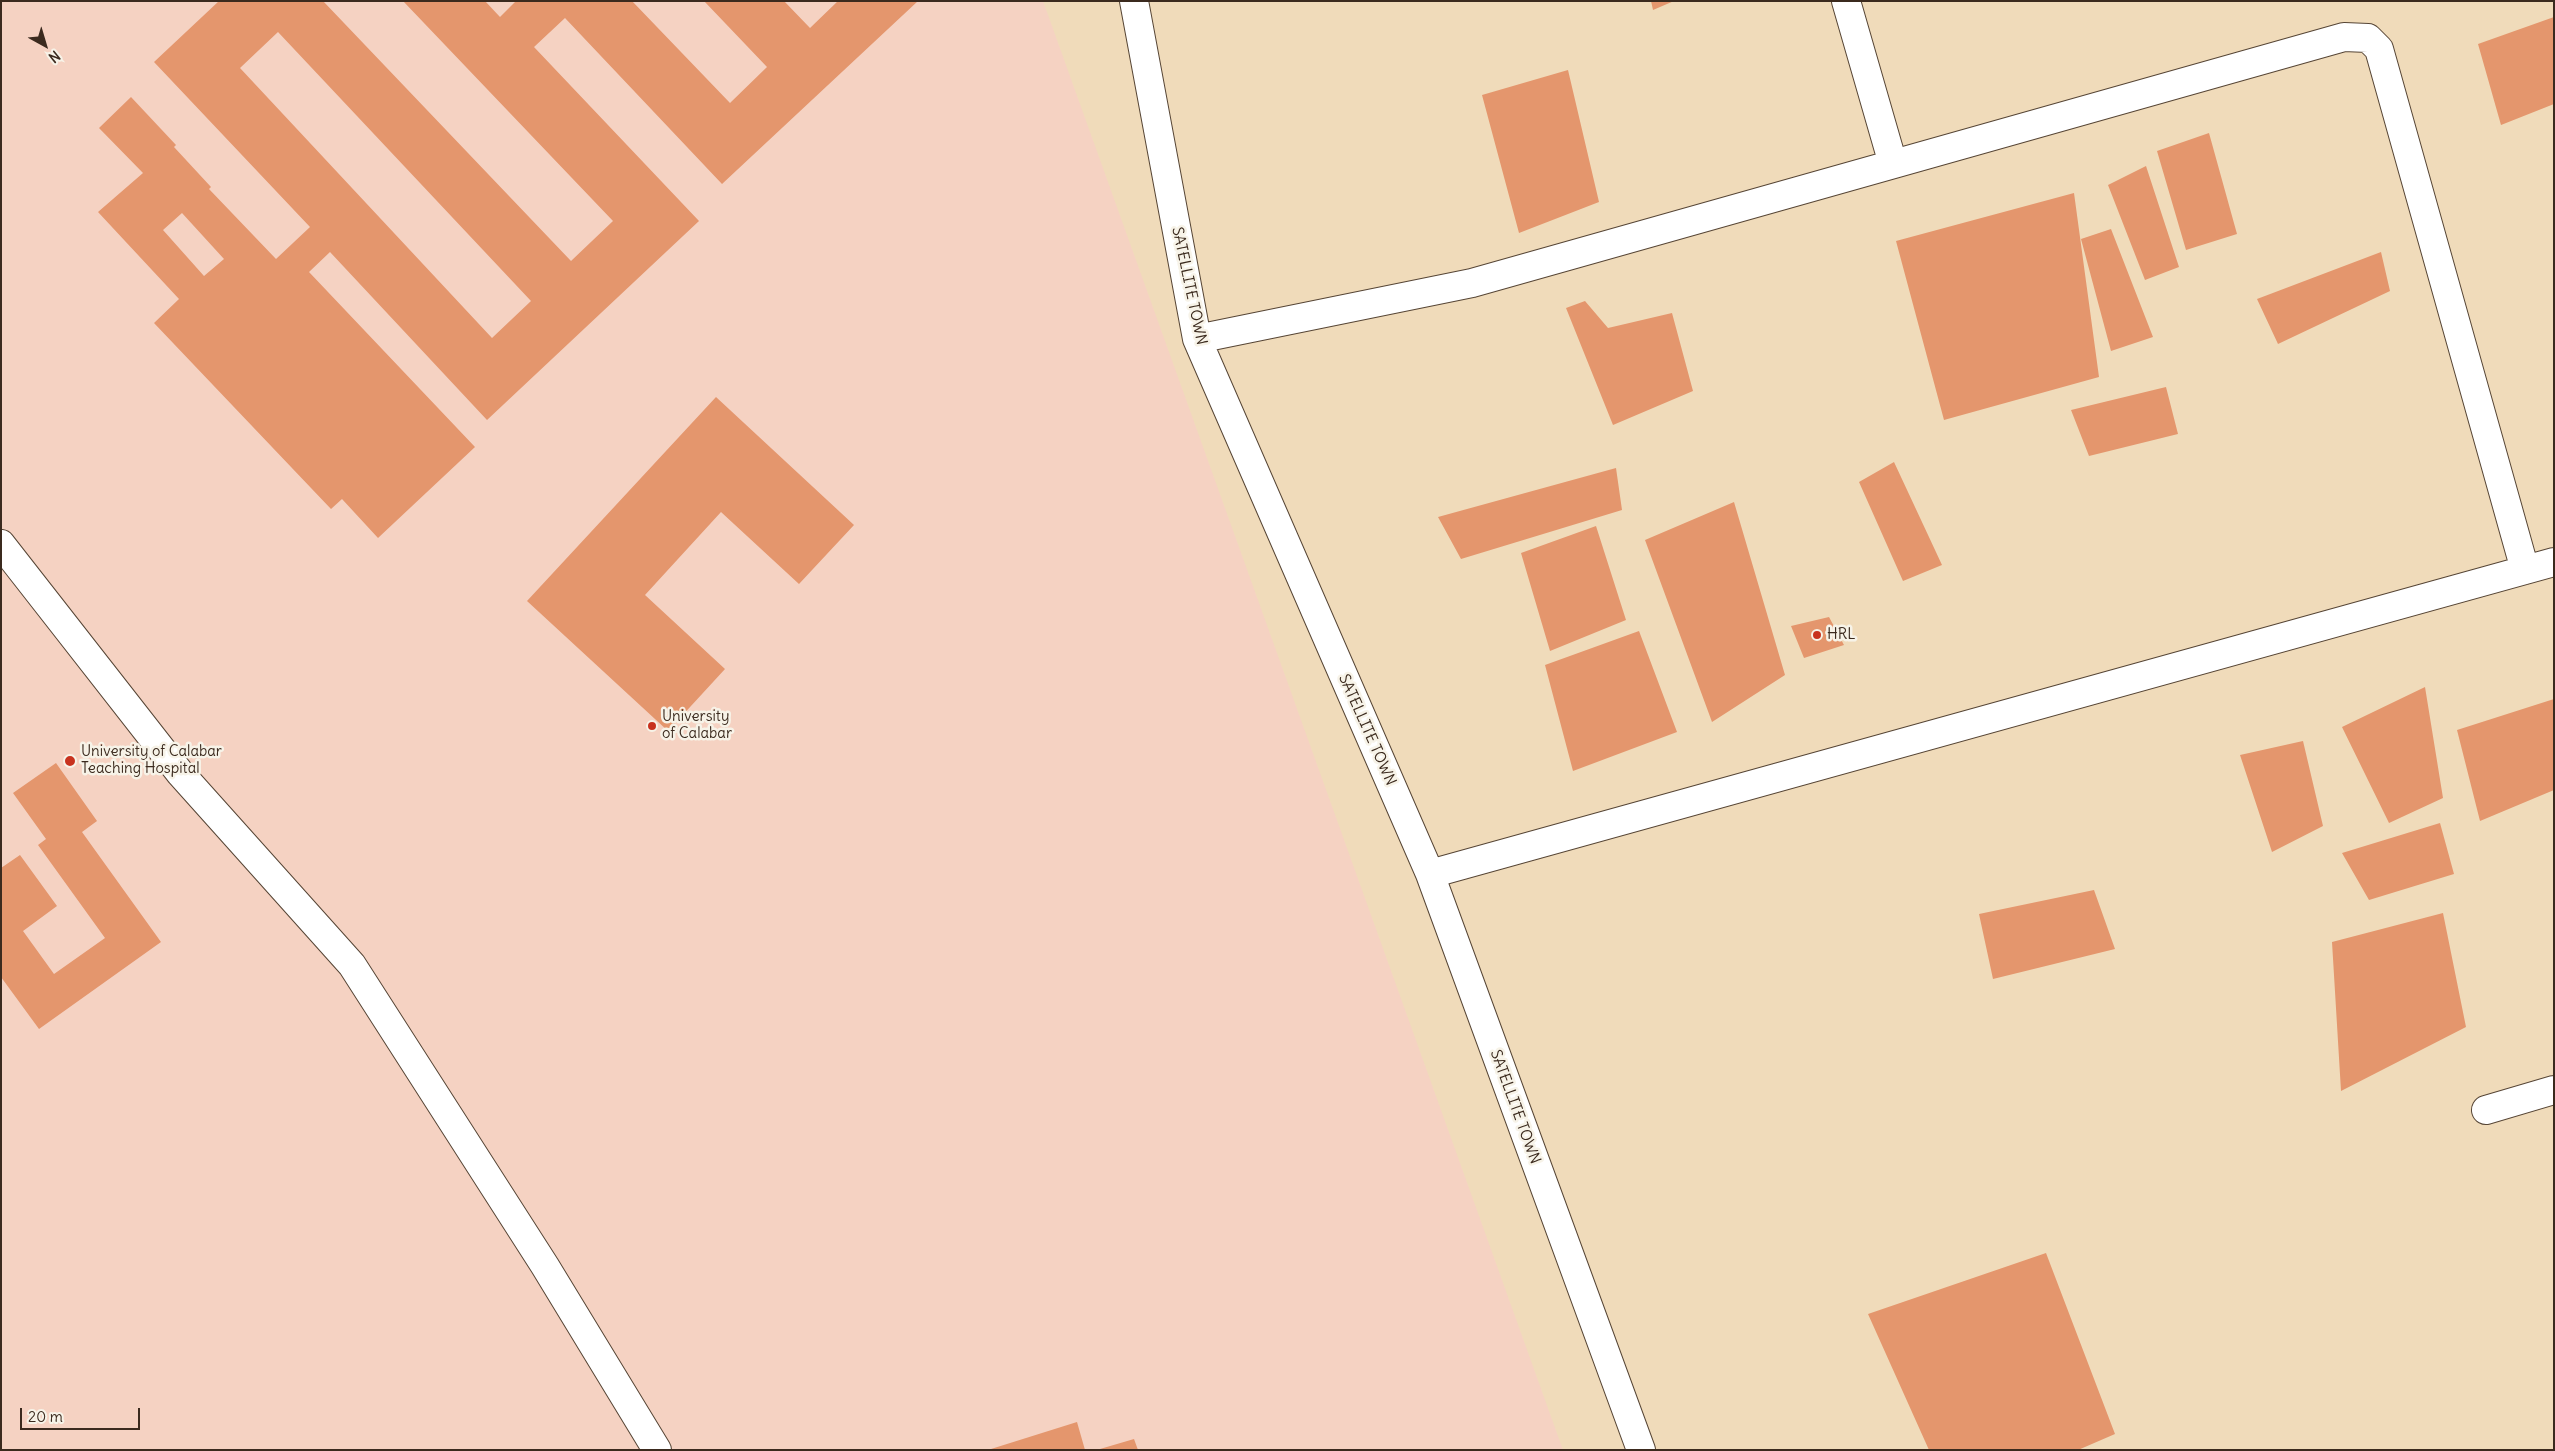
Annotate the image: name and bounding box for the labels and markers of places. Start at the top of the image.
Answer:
place label: HRL [1827,626,1855,644]
marker: HRL [1811,629,1823,641]
place label: University of Calabar [662,708,732,743]
marker: University of Calabar [646,720,658,732]
place label: University of Calabar Teaching Hospital [81,743,222,778]
marker: University of Calabar Teaching Hospital [63,754,77,768]

